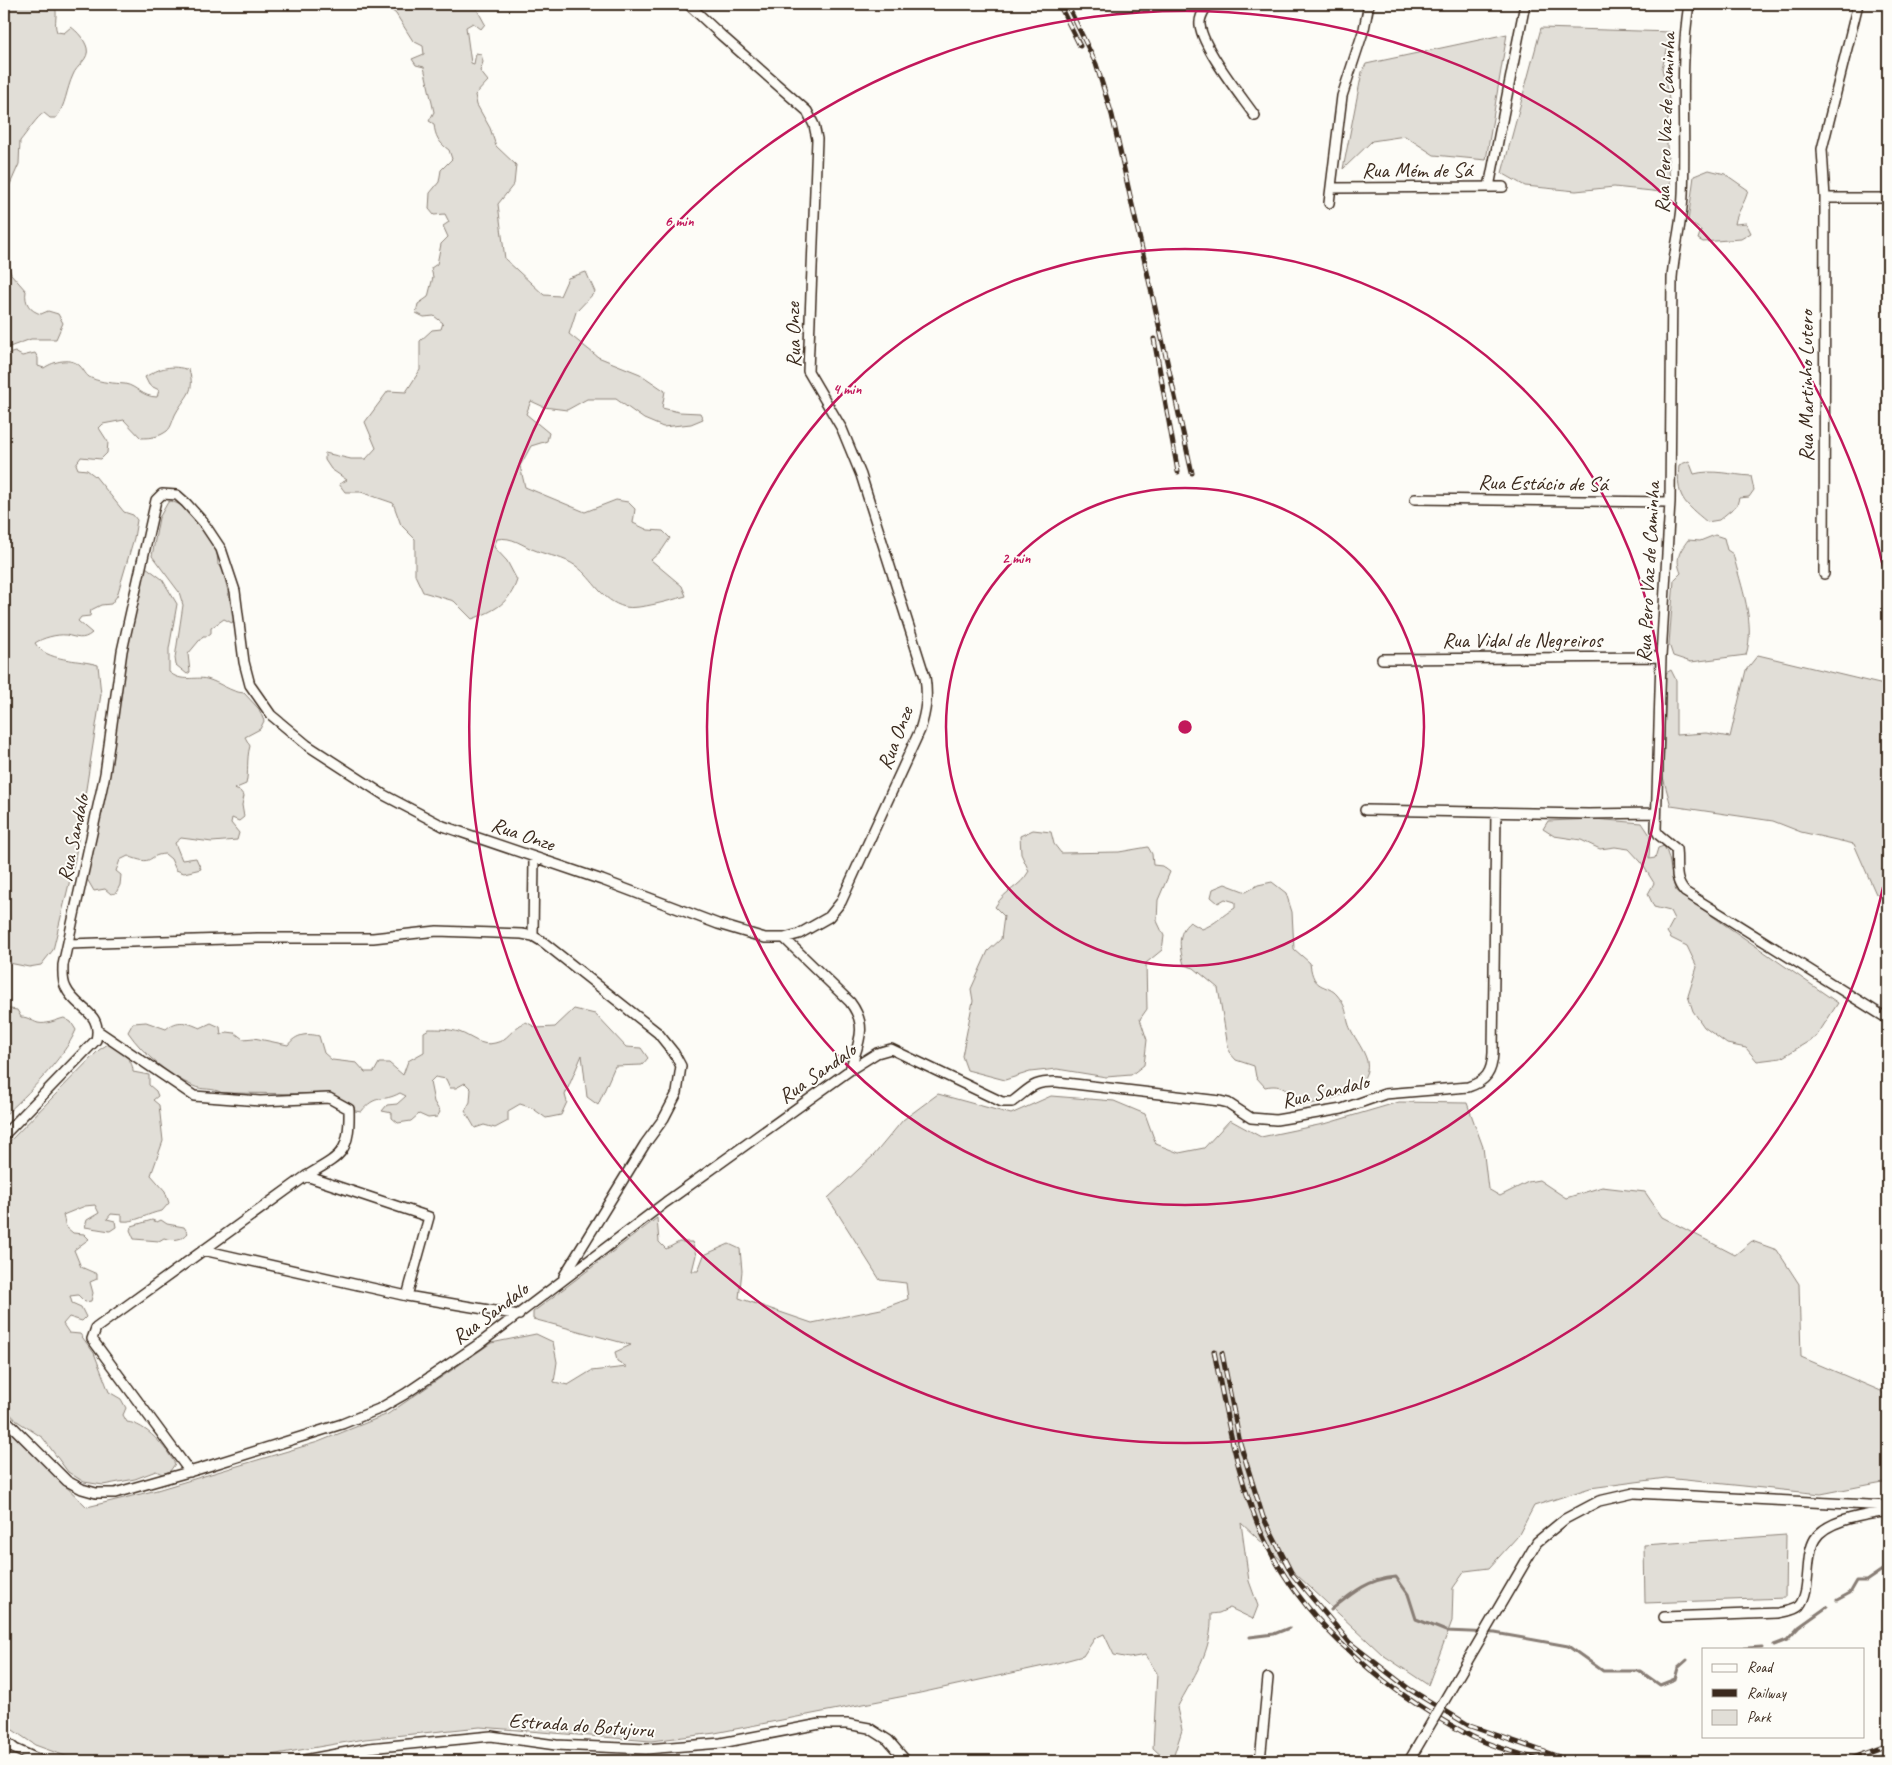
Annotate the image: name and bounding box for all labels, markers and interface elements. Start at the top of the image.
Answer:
street label: Rua Pero Vaz de Caminha [1649,30,1681,214]
street label: Rua Mém de Sá [1362,157,1474,183]
text: 6 min [664,212,695,231]
street label: Rua Onze [779,301,807,368]
street label: Rua Martinho Lutero [1793,308,1819,462]
text: 4 min [833,380,862,399]
street label: Rua Estácio de Sá [1478,469,1610,497]
street label: Rua Pero Vaz de Caminha [1630,479,1666,663]
text: 2 min [1002,549,1031,568]
street label: Rua Vidal de Negreiros [1442,627,1604,653]
street label: Rua Onze [871,702,919,773]
centre of rings [1176,718,1194,736]
street label: Rua Sandalo [51,789,95,884]
street label: Rua Onze [488,811,559,857]
street label: Rua Sandalo [773,1035,863,1109]
street label: Rua Sandalo [1279,1068,1374,1114]
street label: Rua Sandalo [447,1274,535,1350]
legend [1702,1648,1864,1738]
text: Road [1747,1658,1774,1677]
text: Railway [1747,1684,1788,1703]
street label: Estrada do Botujuru [508,1707,655,1743]
text: Park [1747,1708,1772,1727]

